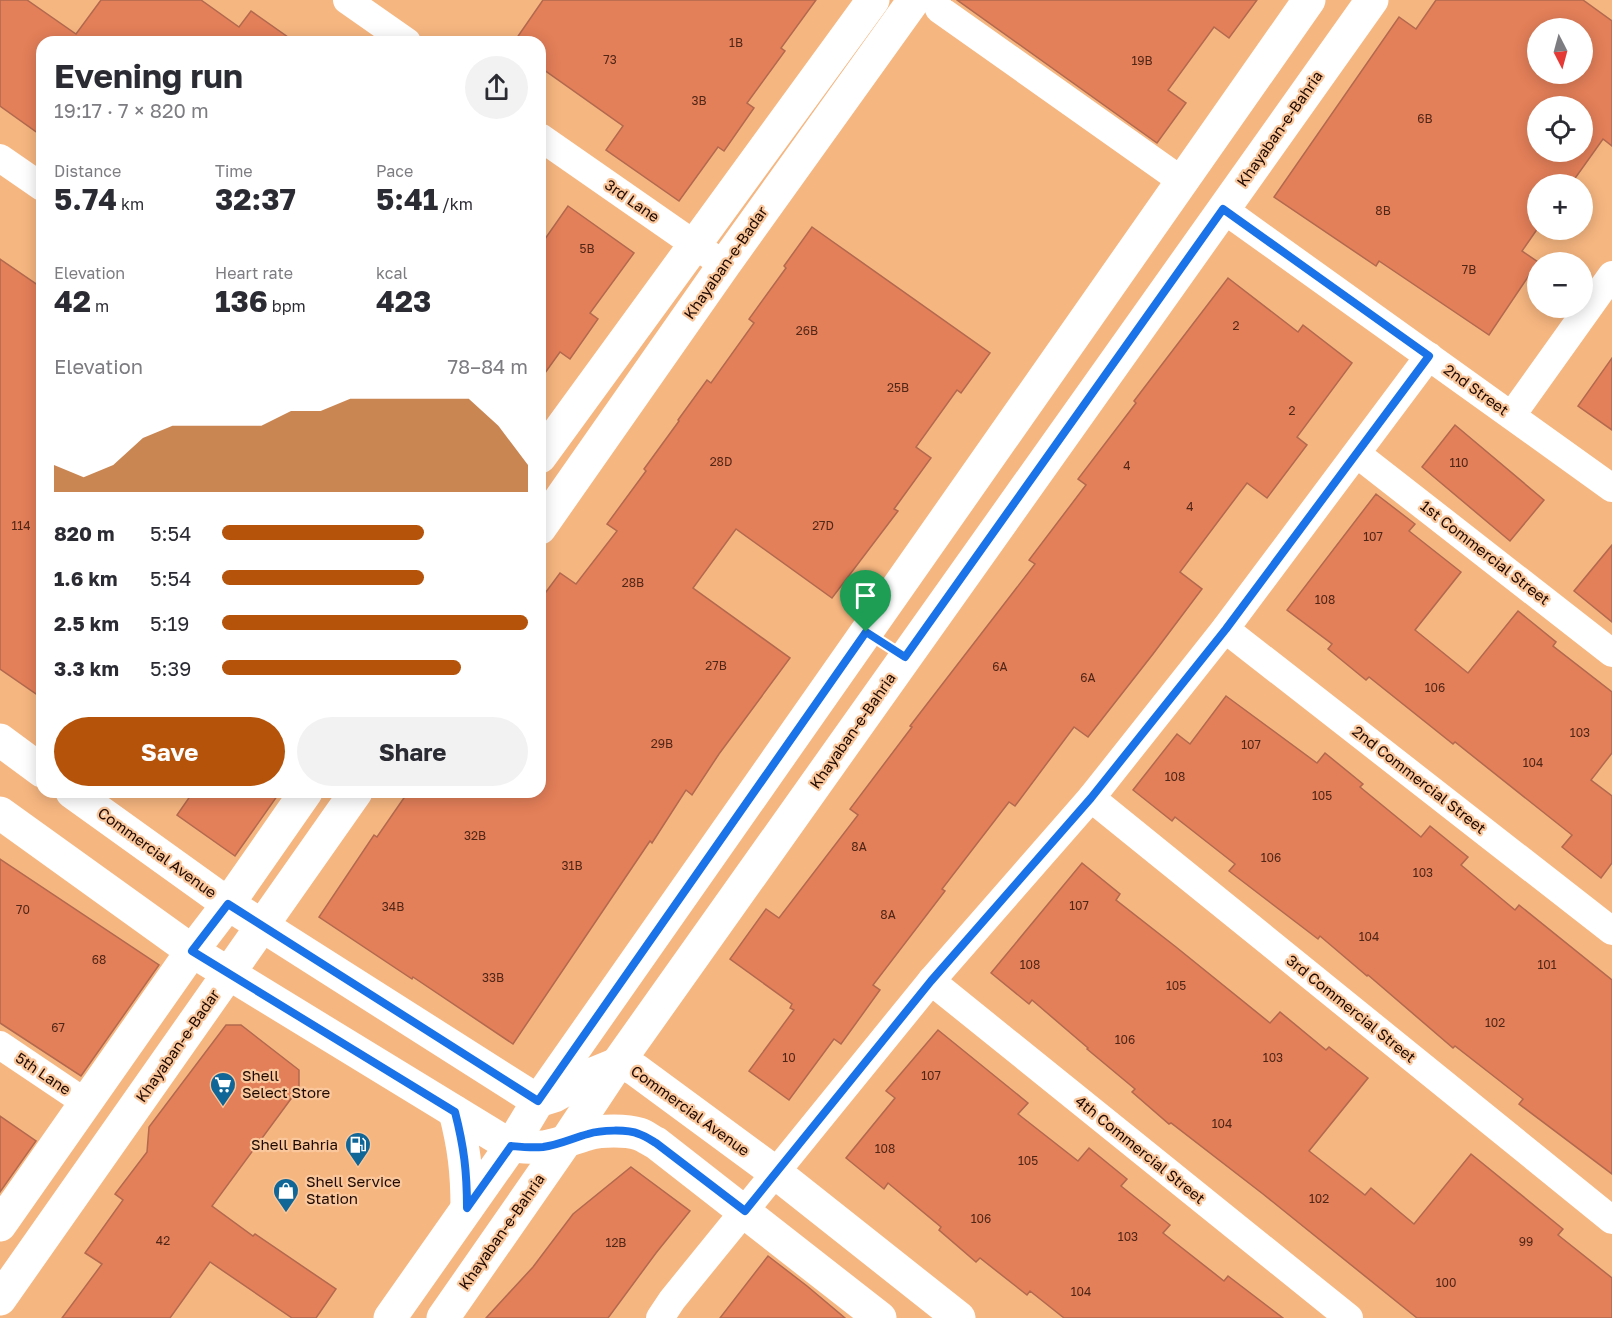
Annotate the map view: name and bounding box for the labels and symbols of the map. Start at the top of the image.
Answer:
north arrow [1527,18,1593,84]
house number: 1B [729,35,743,50]
house number: 73 [603,52,617,67]
house number: 19B [1131,53,1153,68]
street label: Khayaban-e-Bahria [1232,67,1326,190]
house number: 3B [691,93,707,108]
house number: 6B [1417,111,1433,126]
street label: 3rd Lane [602,175,664,226]
street label: Khayaban-e-Badar [680,203,771,322]
house number: 8B [1375,203,1391,218]
house number: 5B [579,241,595,256]
house number: 7B [1462,262,1476,277]
house number: 2 [1233,318,1240,333]
house number: 26B [796,323,818,338]
street label: 2nd Street [1441,360,1512,419]
house number: 25B [887,380,909,395]
house number: 2 [1289,403,1296,418]
house number: 28D [710,454,732,469]
house number: 110 [1449,455,1469,470]
house number: 4 [1123,458,1131,473]
street label: 1st Commercial Street [1418,496,1554,608]
house number: 4 [1186,499,1194,514]
house number: 114 [12,518,30,533]
house number: 27D [812,518,834,533]
house number: 107 [1363,529,1383,544]
pin [840,570,891,632]
house number: 28B [622,575,644,590]
house number: 108 [1315,592,1335,607]
house number: 27B [705,658,727,673]
house number: 6A [992,659,1008,674]
street label: Khayaban-e-Bahria [805,669,899,792]
house number: 6A [1080,670,1096,685]
house number: 106 [1425,680,1445,695]
street label: 2nd Commercial Street [1349,721,1490,837]
house number: 103 [1570,725,1590,740]
house number: 29B [651,736,673,751]
house number: 107 [1241,737,1261,752]
house number: 104 [1523,755,1543,770]
house number: 108 [1165,769,1185,784]
house number: 105 [1312,788,1332,803]
street label: Commercial Avenue [95,803,221,901]
house number: 32B [464,828,486,843]
house number: 8A [851,839,867,854]
house number: 106 [1261,850,1281,865]
house number: 31B [562,858,582,873]
house number: 103 [1413,865,1433,880]
house number: 107 [1069,898,1089,913]
house number: 34B [382,899,404,914]
house number: 70 [16,902,30,917]
house number: 8A [880,907,896,922]
house number: 104 [1359,929,1379,944]
street label: 3rd Commercial Street [1283,950,1420,1066]
house number: 68 [92,952,106,967]
house number: 108 [1020,957,1040,972]
house number: 101 [1537,957,1557,972]
house number: 33B [482,970,504,985]
house number: 105 [1166,978,1186,993]
street label: Khayaban-e-Badar [132,986,223,1105]
house number: 102 [1485,1015,1505,1030]
house number: 67 [51,1020,65,1035]
house number: 106 [1115,1032,1135,1047]
street label: 5th Lane [13,1048,75,1098]
house number: 10 [782,1050,796,1065]
house number: 103 [1263,1050,1283,1065]
street label: Commercial Avenue [628,1061,754,1159]
place label: Shell Select Store [242,1066,331,1101]
house number: 107 [921,1068,941,1083]
supermarket icon: Shell Select Store [208,1070,238,1108]
street label: 4th Commercial Street [1072,1091,1209,1207]
house number: 104 [1212,1116,1232,1131]
fuel station icon: Shell Bahria [343,1130,373,1168]
place label: Shell Bahria [251,1135,338,1153]
house number: 108 [875,1141,895,1156]
house number: 105 [1018,1153,1038,1168]
street label: Khayaban-e-Bahria [454,1170,548,1293]
place label: Shell Service Station [306,1172,401,1207]
shop icon: Shell Service Station [271,1176,301,1214]
house number: 102 [1309,1191,1329,1206]
house number: 106 [971,1211,991,1226]
house number: 103 [1118,1229,1138,1244]
house number: 42 [156,1233,170,1248]
house number: 99 [1519,1234,1533,1249]
house number: 12B [606,1235,626,1250]
house number: 100 [1436,1275,1456,1290]
house number: 104 [1071,1284,1091,1299]

